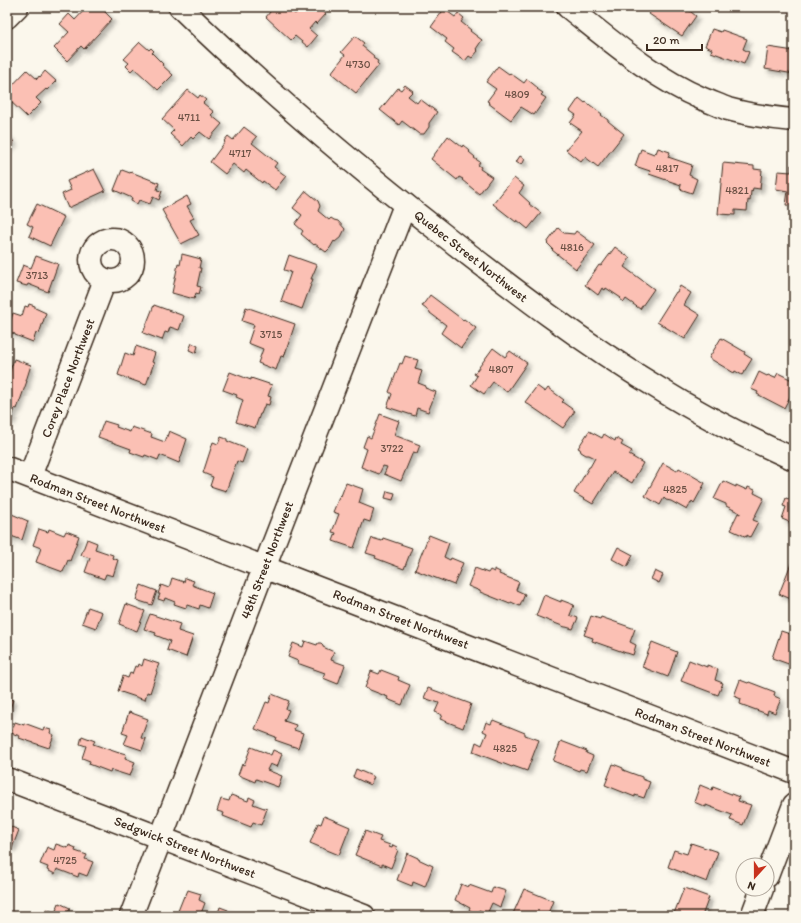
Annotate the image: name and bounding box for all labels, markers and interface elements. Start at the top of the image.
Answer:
scale bar [647,26,702,52]
text: 20 m [653,33,680,47]
house number: 4730 [346,58,371,71]
house number: 4809 [504,88,530,101]
house number: 4711 [178,111,200,124]
house number: 4717 [229,147,252,160]
house number: 4817 [655,162,679,175]
house number: 4821 [725,184,749,197]
street label: Quebec Street Northwest [411,207,531,305]
house number: 4816 [560,241,584,254]
house number: 3713 [26,269,48,282]
street label: Corey Place Northwest [38,316,98,440]
house number: 3715 [260,328,282,341]
house number: 4807 [489,363,514,376]
house number: 3722 [380,442,404,455]
street label: Rodman Street Northwest [28,470,168,536]
house number: 4825 [663,483,687,496]
street label: 48th Street Northwest [238,499,296,621]
street label: Rodman Street Northwest [331,586,471,652]
street label: Rodman Street Northwest [633,704,773,770]
house number: 4825 [493,742,517,755]
street label: Sedgwick Street Northwest [112,813,258,881]
house number: 4725 [53,854,77,867]
north arrow [735,857,775,897]
text: N [746,878,757,893]

